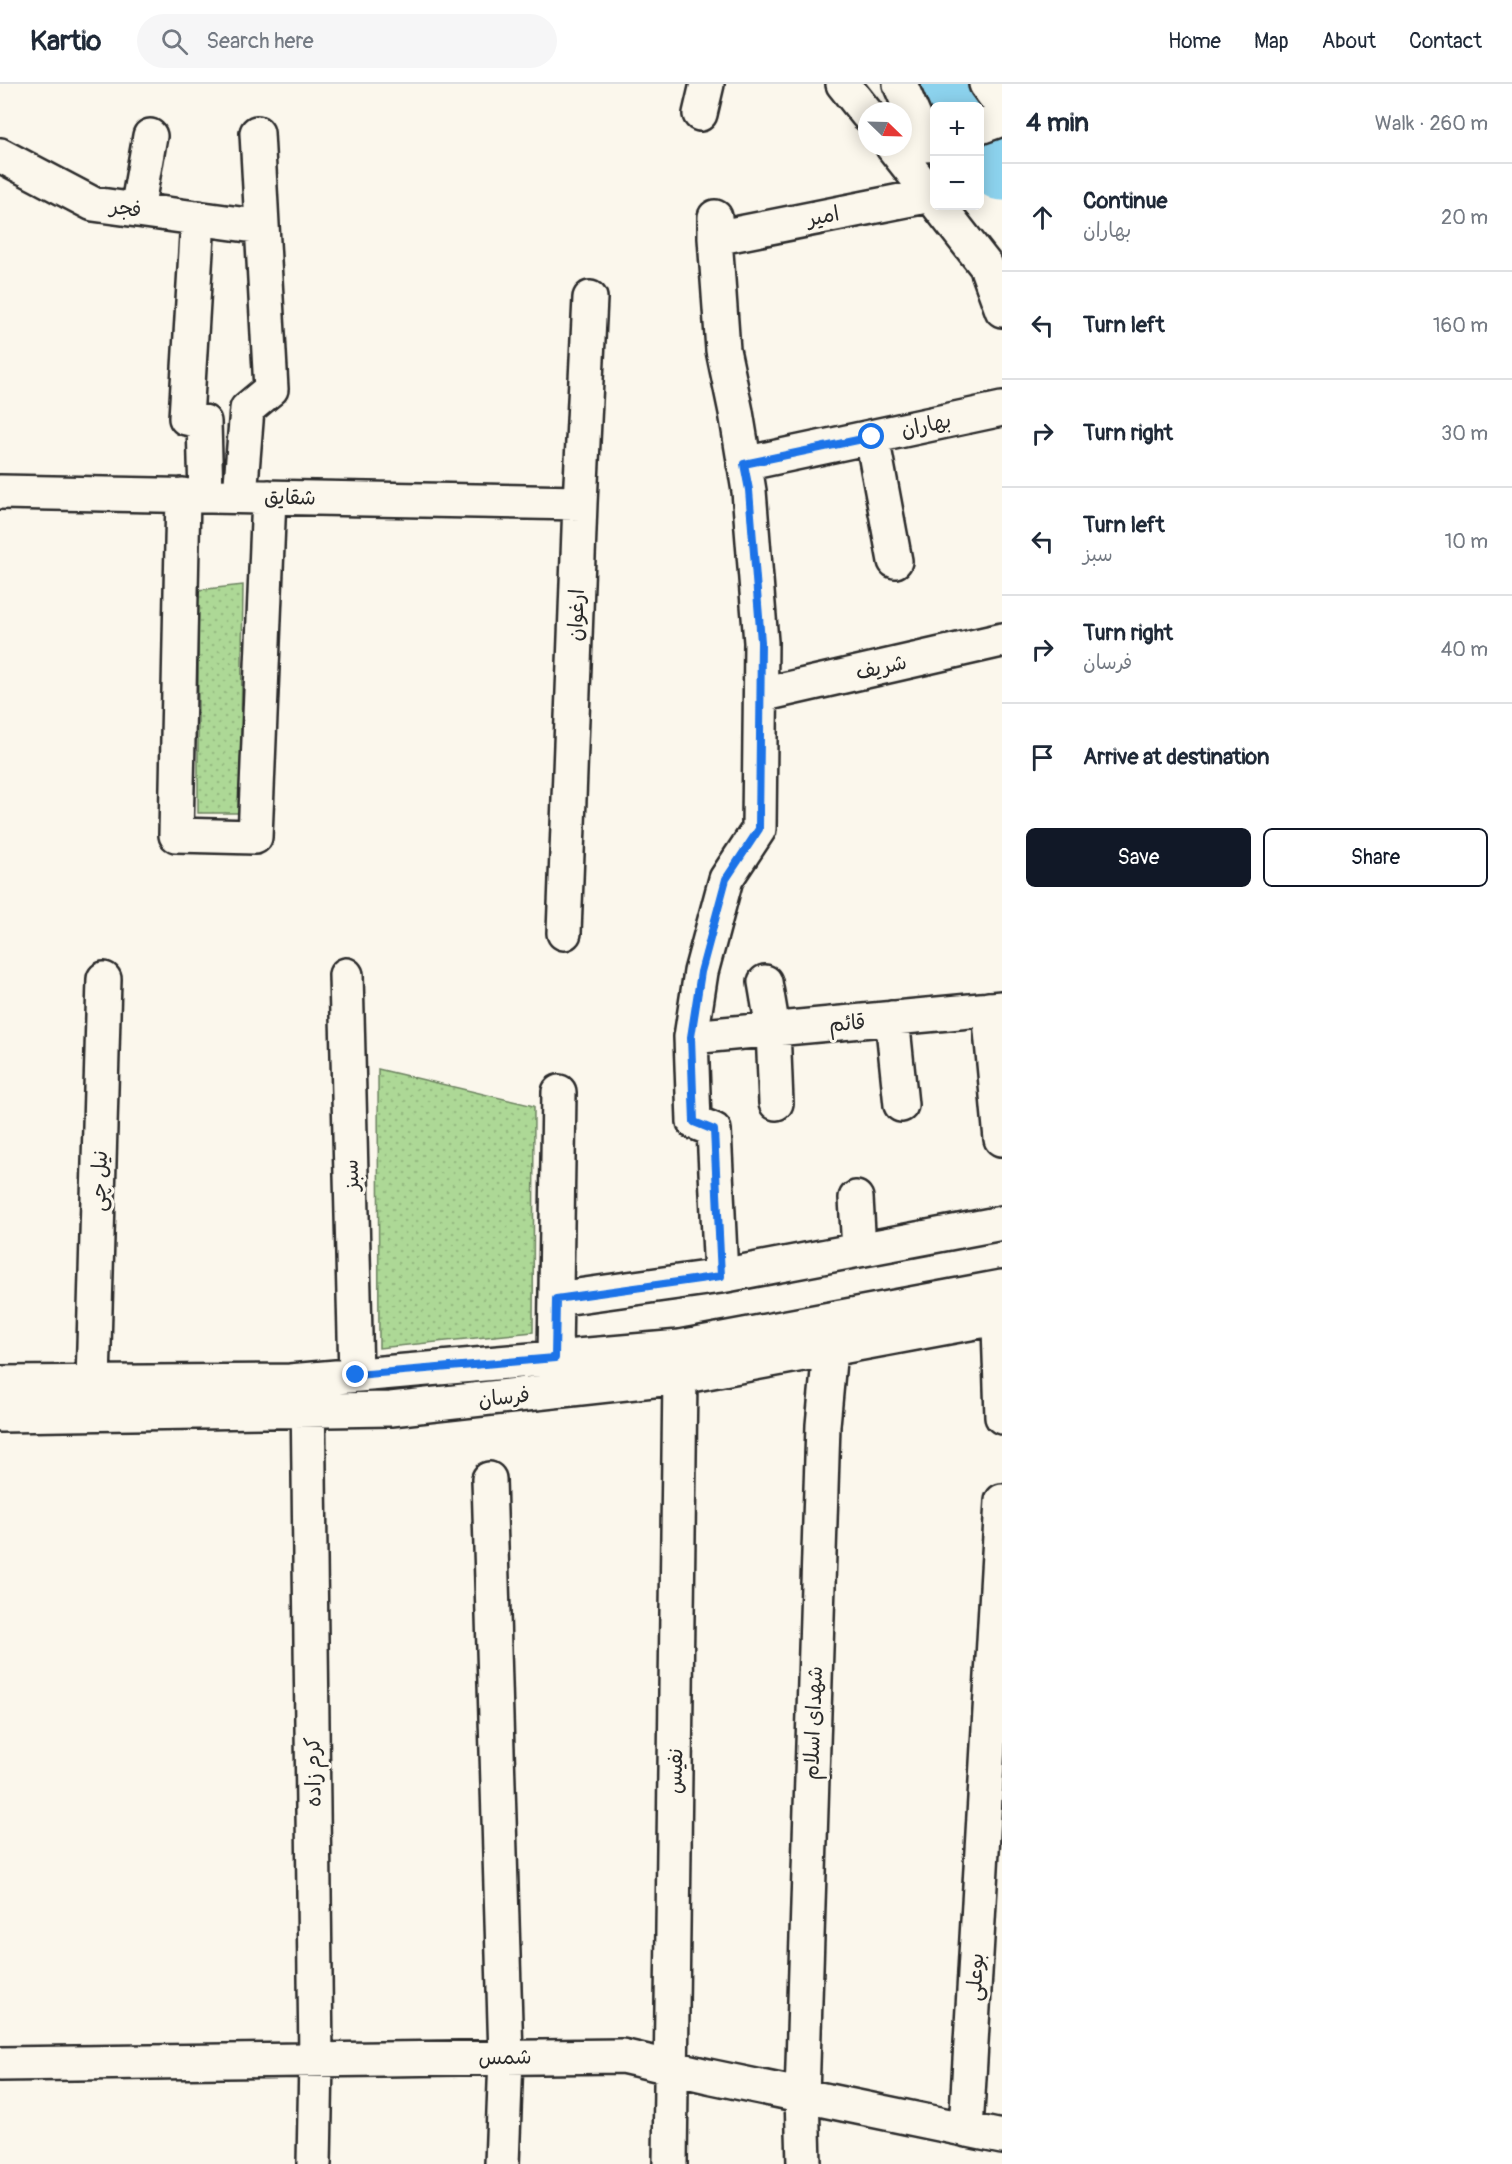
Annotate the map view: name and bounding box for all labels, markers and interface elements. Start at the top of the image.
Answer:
search box [137,14,557,68]
text: Kartio [30,24,101,59]
icon: search [158,25,191,58]
text: Search here [206,27,314,55]
text: Home [1168,28,1221,55]
text: Map [1254,28,1289,55]
text: About [1322,28,1376,55]
text: Contact [1409,28,1482,55]
north arrow [858,102,912,156]
map controls [930,102,984,210]
button: + [930,102,984,156]
text: 4 min [1026,107,1089,139]
text: Walk · 260 m [1375,111,1488,136]
button: − [930,156,984,210]
text: Continue [1083,187,1167,215]
street label: فجر [107,193,143,224]
street label: امیر [803,200,842,233]
icon: ahead [1026,201,1059,234]
text: 20 m [1441,205,1488,230]
text: بهاران [1083,218,1131,243]
icon: left [1026,309,1059,342]
text: Turn left [1083,311,1165,339]
text: 160 m [1433,313,1488,338]
street label: بهاران [899,407,954,444]
icon: right [1026,417,1059,450]
text: Turn right [1083,419,1173,447]
text: 30 m [1441,421,1488,446]
route start [858,423,884,449]
street label: شقایق [264,484,316,511]
text: Turn left [1083,511,1165,539]
icon: left [1026,525,1059,558]
text: 10 m [1444,529,1488,554]
text: سبز [1083,542,1113,567]
street label: ارغوان [562,588,591,642]
text: Turn right [1083,619,1173,647]
icon: right [1026,633,1059,666]
text: 40 m [1441,637,1488,662]
street label: شریف [853,649,909,686]
text: فرسان [1083,650,1132,675]
icon: arrive [1026,741,1059,774]
text: Arrive at destination [1083,743,1269,771]
button: Save [1026,828,1251,887]
button: Share [1263,828,1488,887]
street label: قائم [828,1008,867,1041]
street label: نیل چی [85,1150,114,1212]
street label: سبز [337,1159,366,1193]
route end [342,1361,368,1387]
street label: فرسان [477,1381,531,1414]
street label: شهدای اسلام [798,1665,831,1781]
street label: کرم زاده [299,1737,330,1807]
street label: نفیس [662,1748,689,1794]
street label: بوعلی [961,1952,990,2002]
street label: شمس [478,2044,532,2071]

